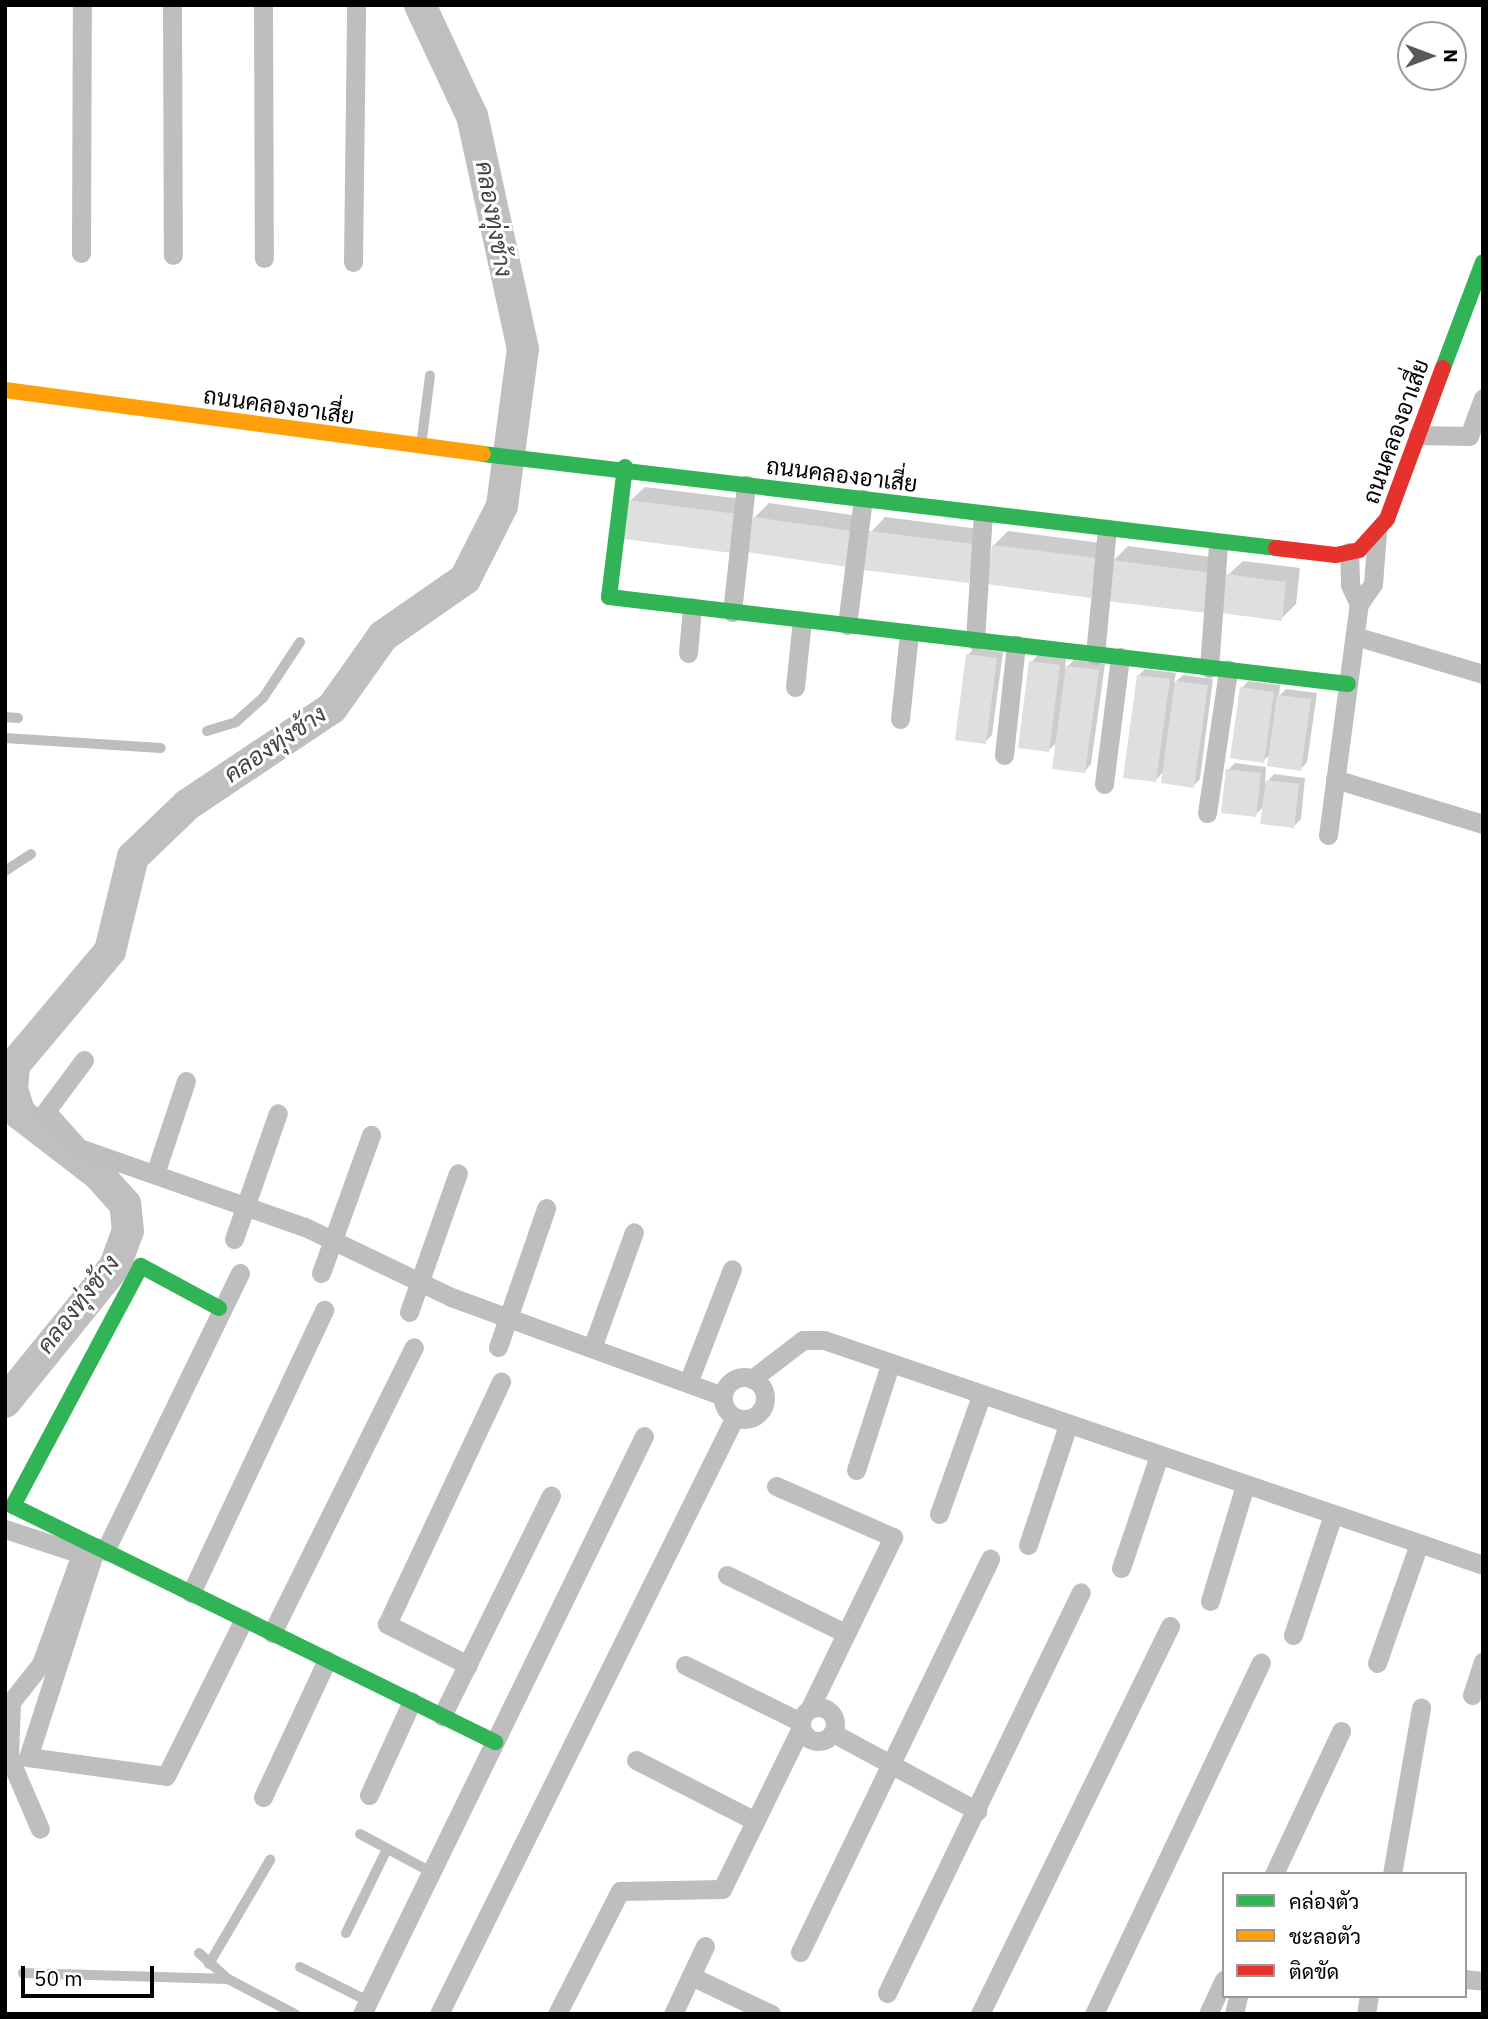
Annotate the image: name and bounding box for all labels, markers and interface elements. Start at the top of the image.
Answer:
north arrow [1397,21,1467,91]
text: N [1439,49,1463,63]
water label: คลองทุ่งช้าง [470,159,518,279]
street label: ถนนคลองอาเสี่ย [1356,355,1434,507]
street label: ถนนคลองอาเสี่ย [202,381,356,429]
street label: ถนนคลองอาเสี่ย [765,451,919,497]
water label: คลองทุ่งช้าง [218,699,332,789]
water label: คลองทุ่งช้าง [31,1249,125,1359]
legend [1222,1872,1467,1998]
text: คล่องตัว [1289,1887,1359,1915]
text: ชะลอตัว [1289,1922,1361,1950]
scale bar [24,1952,158,1996]
text: ติดขัด [1289,1957,1339,1985]
text: 50 m [34,1964,83,1992]

